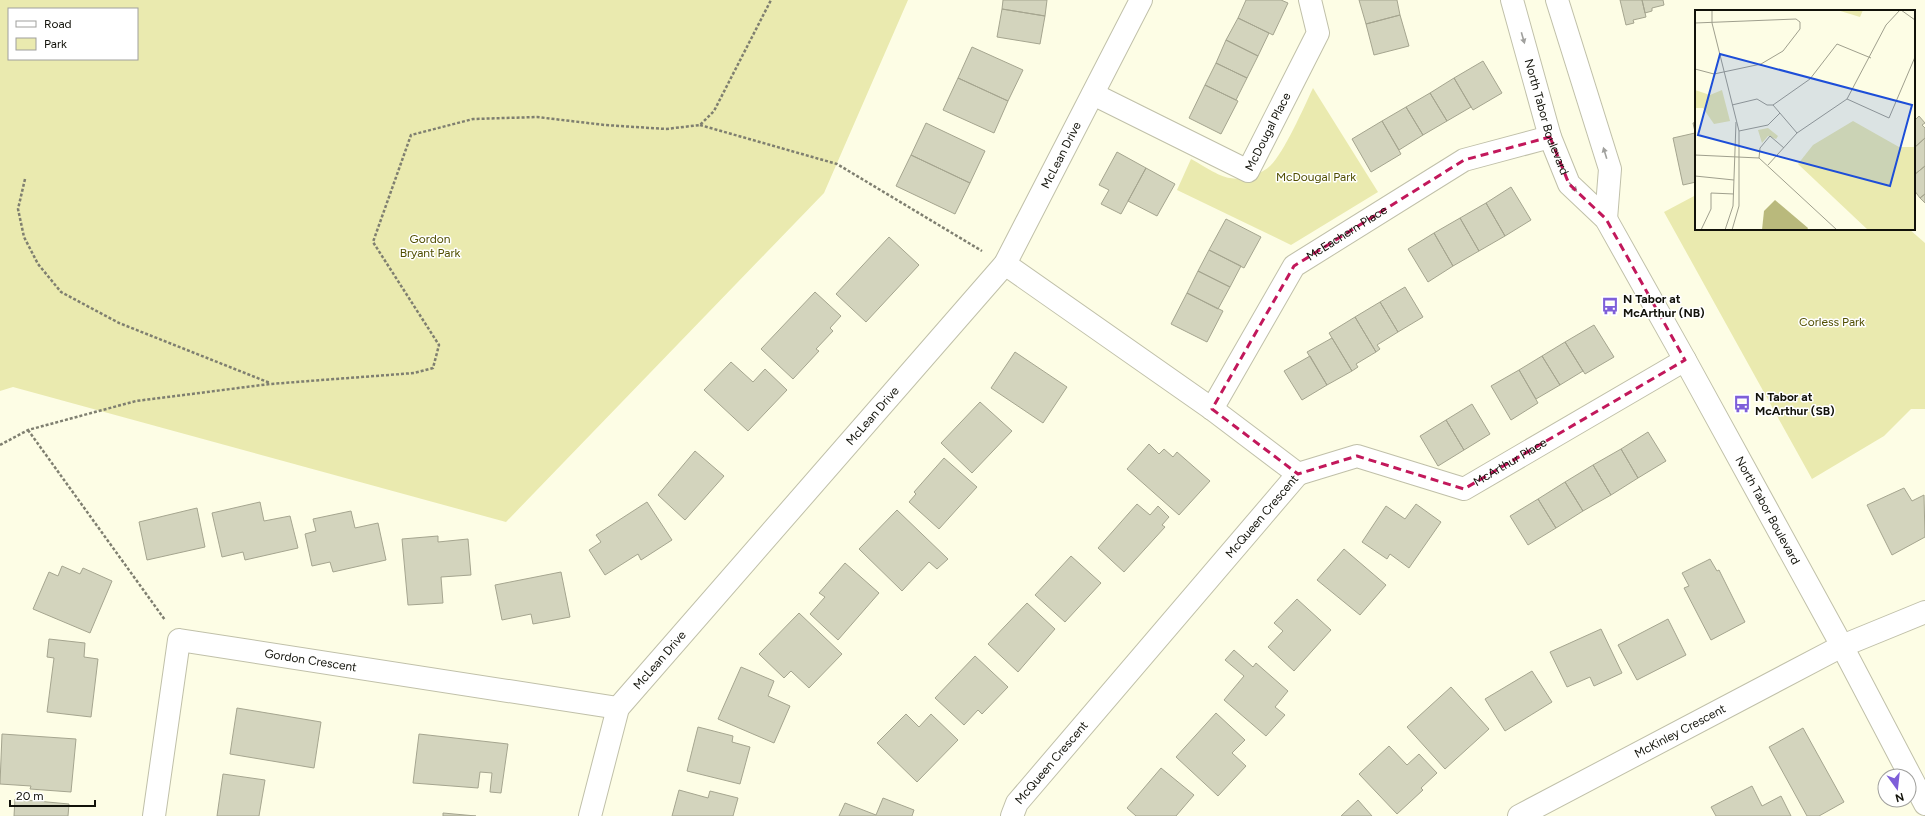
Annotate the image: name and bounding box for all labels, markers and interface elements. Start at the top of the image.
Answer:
legend [8,8,138,60]
inset map [1695,10,1915,230]
text: Road [44,17,72,31]
one-way arrow [1520,31,1526,44]
text: Park [44,37,67,51]
street label: North Tabor Boulevard [1522,57,1572,177]
street label: McDougal Place [1242,90,1294,173]
street label: McLean Drive [1038,119,1084,191]
one-way arrow [1602,147,1608,159]
park label: McDougal Park [1276,170,1356,184]
one-way arrow [1568,181,1577,192]
street label: McEachern Place [1304,203,1390,263]
park label: Gordon Bryant Park [400,232,461,260]
place label: N Tabor at McArthur (NB) [1623,292,1705,320]
bus stop icon: N Tabor at McArthur (NB) [1600,296,1620,316]
park label: Corless Park [1799,315,1865,329]
street label: McLean Drive [843,383,902,448]
place label: N Tabor at McArthur (SB) [1755,390,1835,418]
bus stop icon: N Tabor at McArthur (SB) [1732,394,1752,414]
street label: McArthur Place [1471,435,1550,489]
street label: North Tabor Boulevard [1732,454,1803,567]
street label: McQueen Crescent [1223,472,1302,561]
street label: McLean Drive [630,628,689,692]
street label: Gordon Crescent [264,646,358,675]
street label: McKinley Crescent [1632,701,1728,761]
street label: McQueen Crescent [1012,718,1091,807]
north arrow [1877,768,1917,808]
scale bar [10,782,95,808]
text: 20 m [16,789,44,803]
text: N [1894,790,1905,805]

